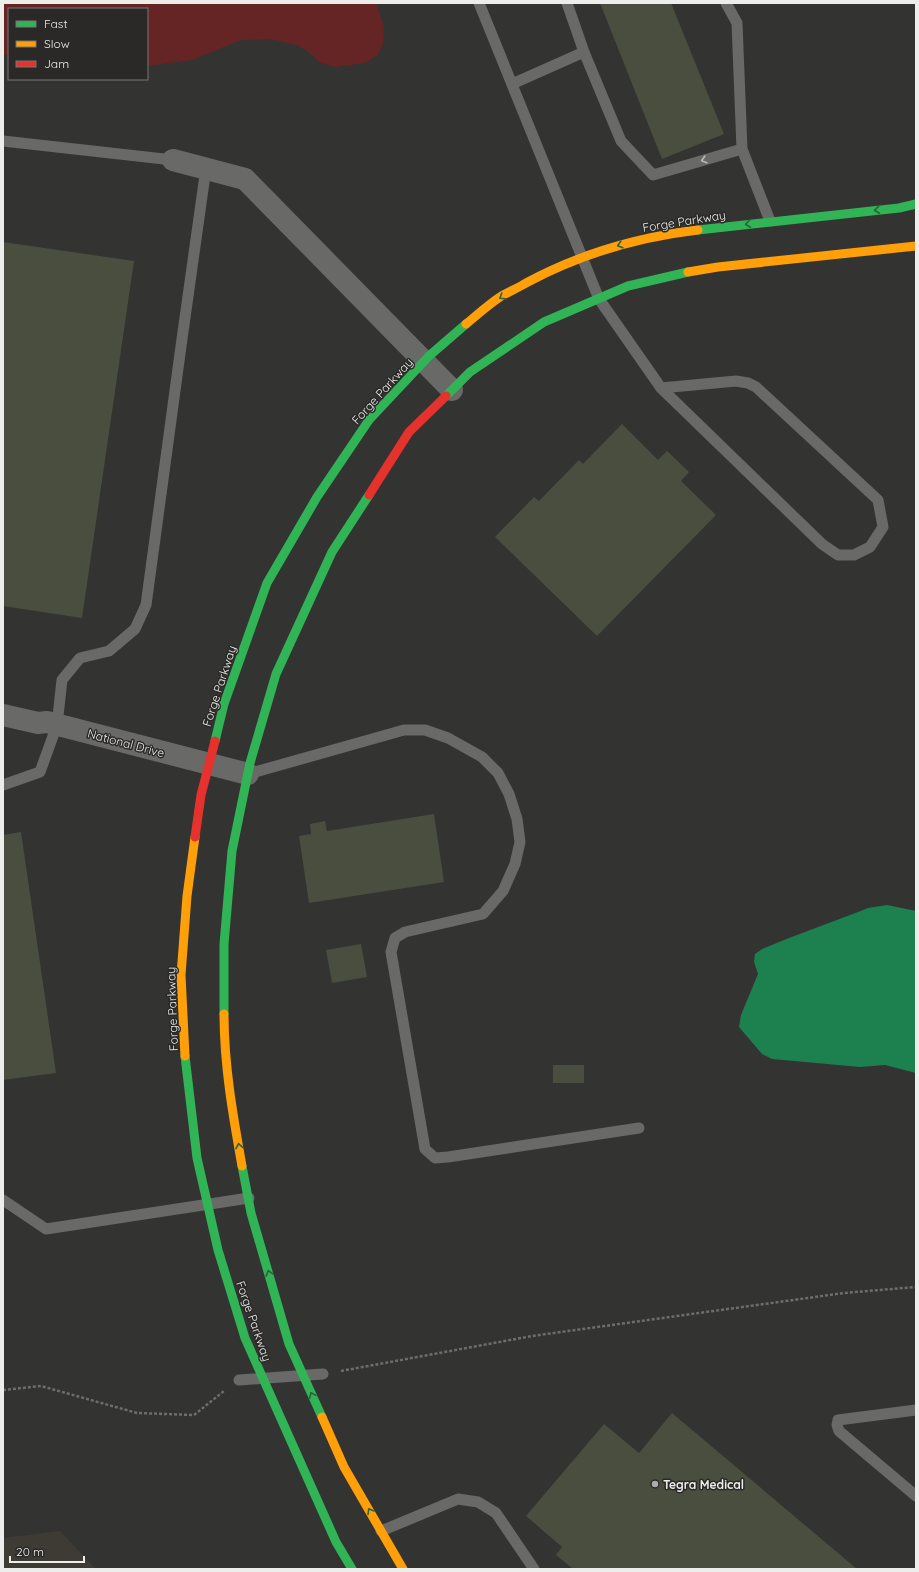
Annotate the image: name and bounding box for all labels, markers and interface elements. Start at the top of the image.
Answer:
legend [8,8,148,80]
text: Fast [44,16,68,31]
text: Slow [44,36,70,51]
text: Jam [44,56,69,71]
one-way arrow [701,155,708,164]
one-way arrow [874,205,881,214]
street label: Forge Parkway [641,207,727,235]
one-way arrow [745,219,751,228]
one-way arrow [617,240,624,249]
one-way arrow [499,292,506,300]
street label: Forge Parkway [348,355,416,427]
street label: Forge Parkway [199,644,239,728]
street label: National Drive [86,726,166,761]
street label: Forge Parkway [163,967,181,1051]
one-way arrow [235,1143,243,1149]
one-way arrow [265,1269,274,1276]
street label: Forge Parkway [233,1279,275,1363]
one-way arrow [309,1392,317,1399]
place label: Tegra Medical [663,1477,744,1492]
marker: Tegra Medical [650,1479,660,1489]
one-way arrow [367,1508,374,1515]
scale bar [10,1538,84,1564]
text: 20 m [16,1544,44,1559]

